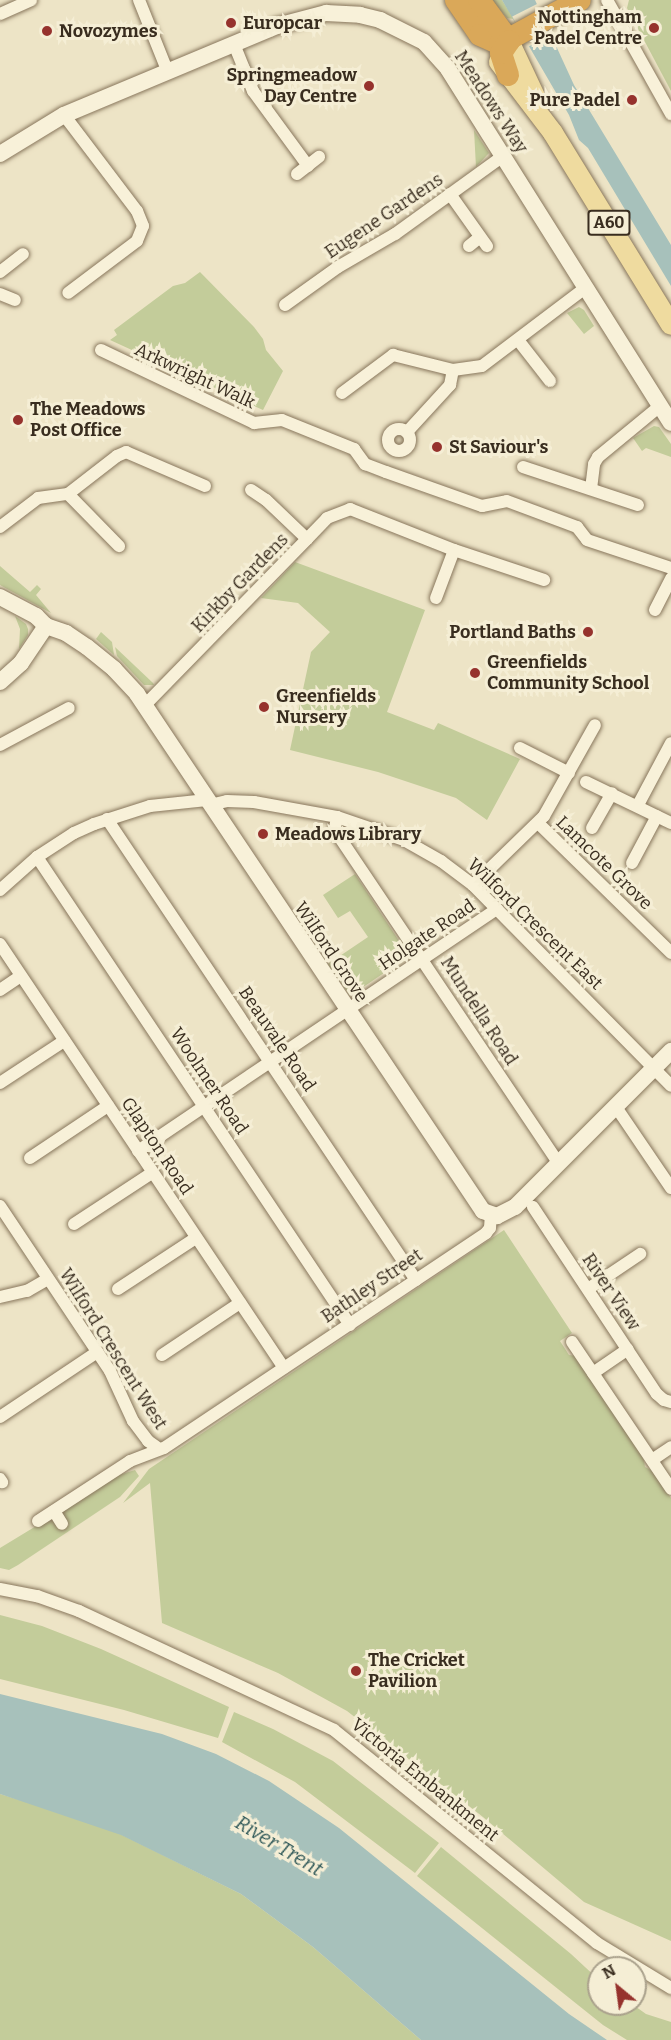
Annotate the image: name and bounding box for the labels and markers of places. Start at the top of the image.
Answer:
place label: Nottingham Padel Centre [534,7,642,50]
place label: Europcar [243,12,322,34]
marker: Europcar [224,16,238,30]
place label: Novozymes [59,20,158,42]
marker: Nottingham Padel Centre [647,21,661,35]
marker: Novozymes [40,24,54,38]
place label: Springmeadow Day Centre [227,65,357,107]
marker: Springmeadow Day Centre [362,79,376,93]
place label: Pure Padel [529,89,620,111]
marker: Pure Padel [625,93,639,107]
place label: The Meadows Post Office [30,399,145,442]
marker: The Meadows Post Office [11,413,25,427]
place label: St Saviour's [449,436,548,458]
marker: St Saviour's [430,440,444,454]
place label: Portland Baths [449,621,576,643]
marker: Portland Baths [581,625,595,639]
place label: Greenfields Community School [487,652,649,694]
marker: Greenfields Community School [468,666,482,680]
place label: Greenfields Nursery [276,686,376,728]
marker: Greenfields Nursery [257,700,271,714]
place label: Meadows Library [275,823,421,845]
marker: Meadows Library [256,827,270,841]
place label: The Cricket Pavilion [368,1650,465,1692]
marker: The Cricket Pavilion [349,1664,363,1678]

